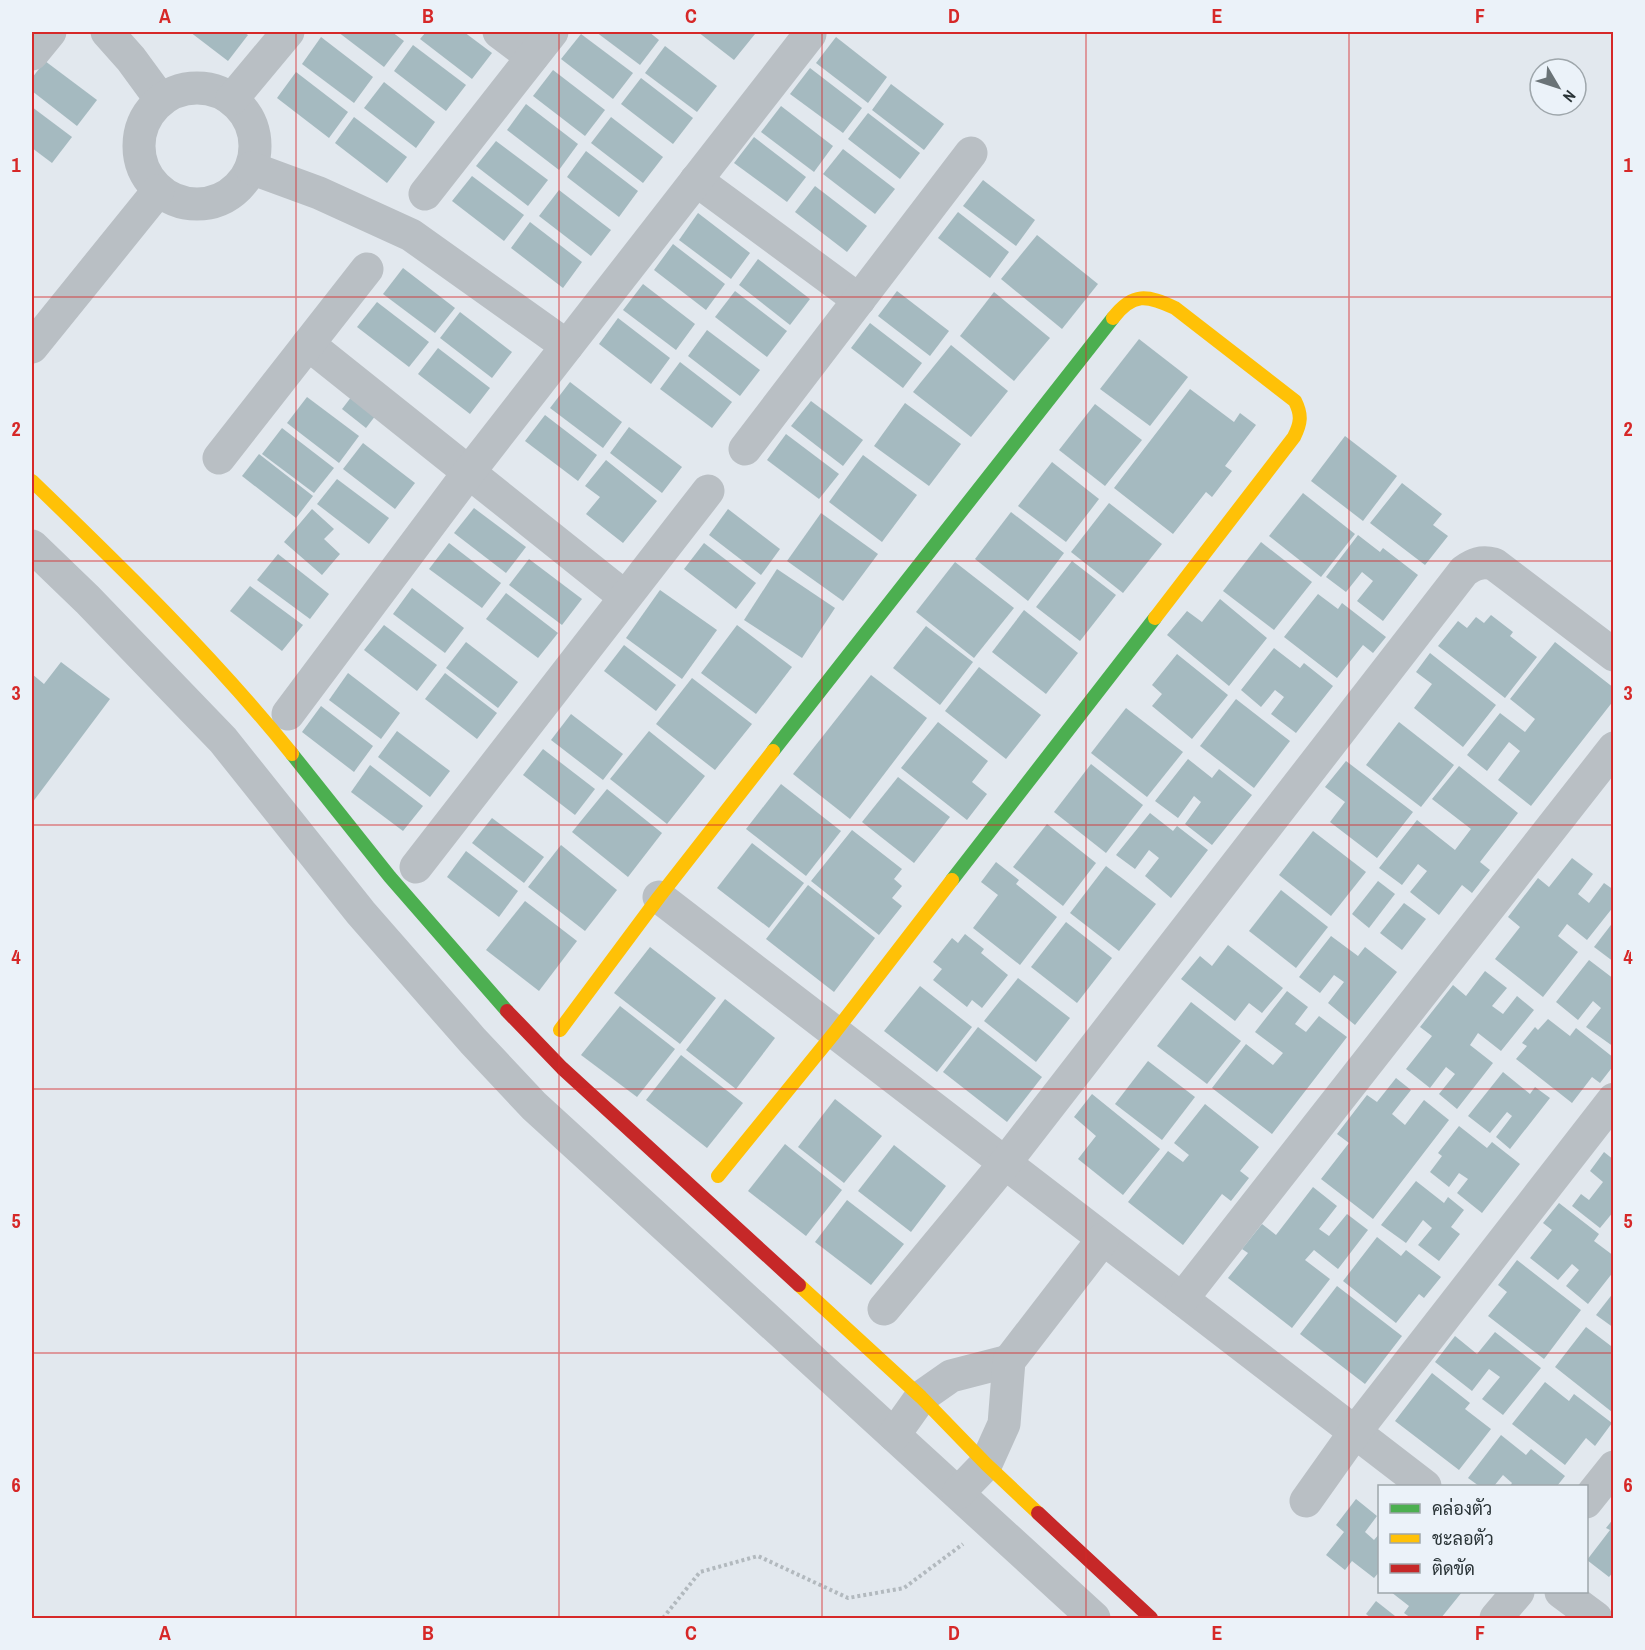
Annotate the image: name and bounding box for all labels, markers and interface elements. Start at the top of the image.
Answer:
text: A [159,2,171,29]
text: B [422,2,434,29]
text: C [685,2,697,29]
text: D [948,2,960,29]
text: E [1212,2,1223,29]
text: F [1475,2,1485,29]
north arrow [1528,57,1588,117]
text: N [1558,86,1581,107]
text: 1 [11,151,21,178]
text: 1 [1623,151,1633,178]
text: 2 [11,415,21,442]
text: 2 [1623,415,1633,442]
text: 3 [11,679,21,706]
text: 3 [1623,679,1633,706]
text: 4 [11,943,21,970]
text: 4 [1623,943,1633,970]
text: 5 [11,1207,21,1234]
text: 5 [1623,1207,1633,1234]
text: 6 [11,1471,21,1498]
text: 6 [1623,1471,1633,1498]
legend [1378,1485,1588,1593]
text: คล่องตัว [1432,1496,1492,1521]
text: ชะลอตัว [1432,1526,1494,1551]
text: ติดขัด [1432,1556,1475,1581]
text: A [159,1619,171,1646]
text: B [422,1619,434,1646]
text: C [685,1619,697,1646]
text: D [948,1619,960,1646]
text: E [1212,1619,1223,1646]
text: F [1475,1619,1485,1646]

